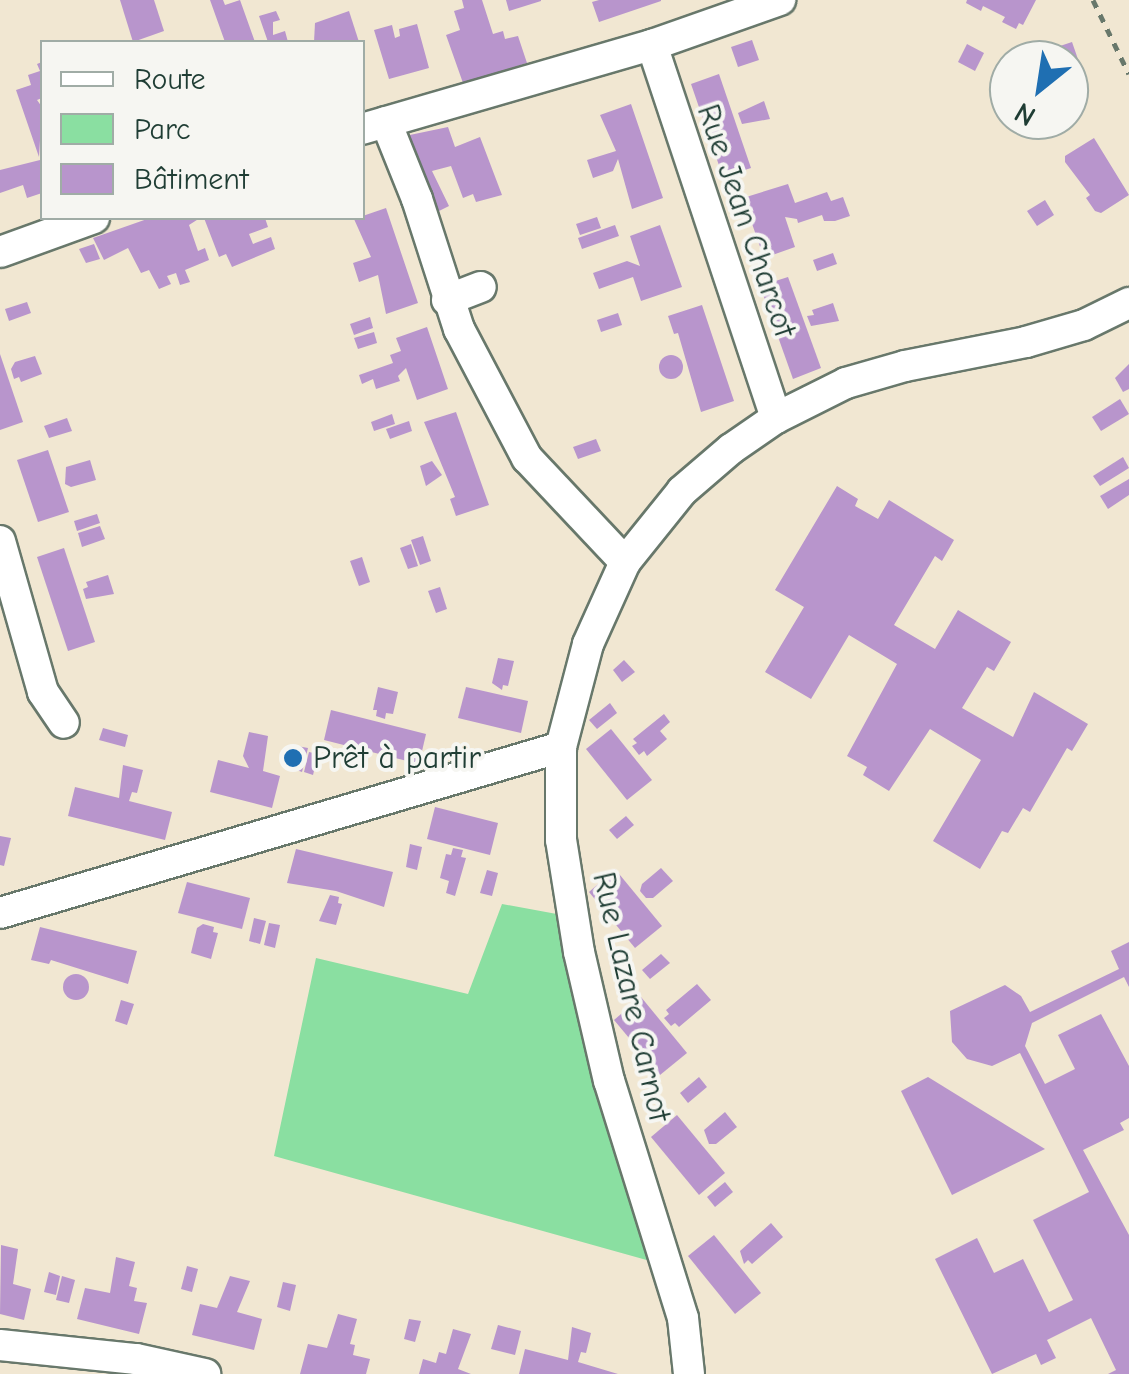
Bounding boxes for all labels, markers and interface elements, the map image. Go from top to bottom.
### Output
legend [40,40,365,220]
north arrow [989,40,1089,140]
text: Route [134,62,205,97]
text: N [1009,96,1041,133]
street label: Rue Jean Charcot [688,99,804,343]
text: Parc [134,112,191,147]
text: Bâtiment [134,162,248,197]
place label: Prêt à partir [313,739,481,777]
marker: Prêt à partir [282,747,304,769]
street label: Rue Lazare Carnot [584,868,678,1126]

